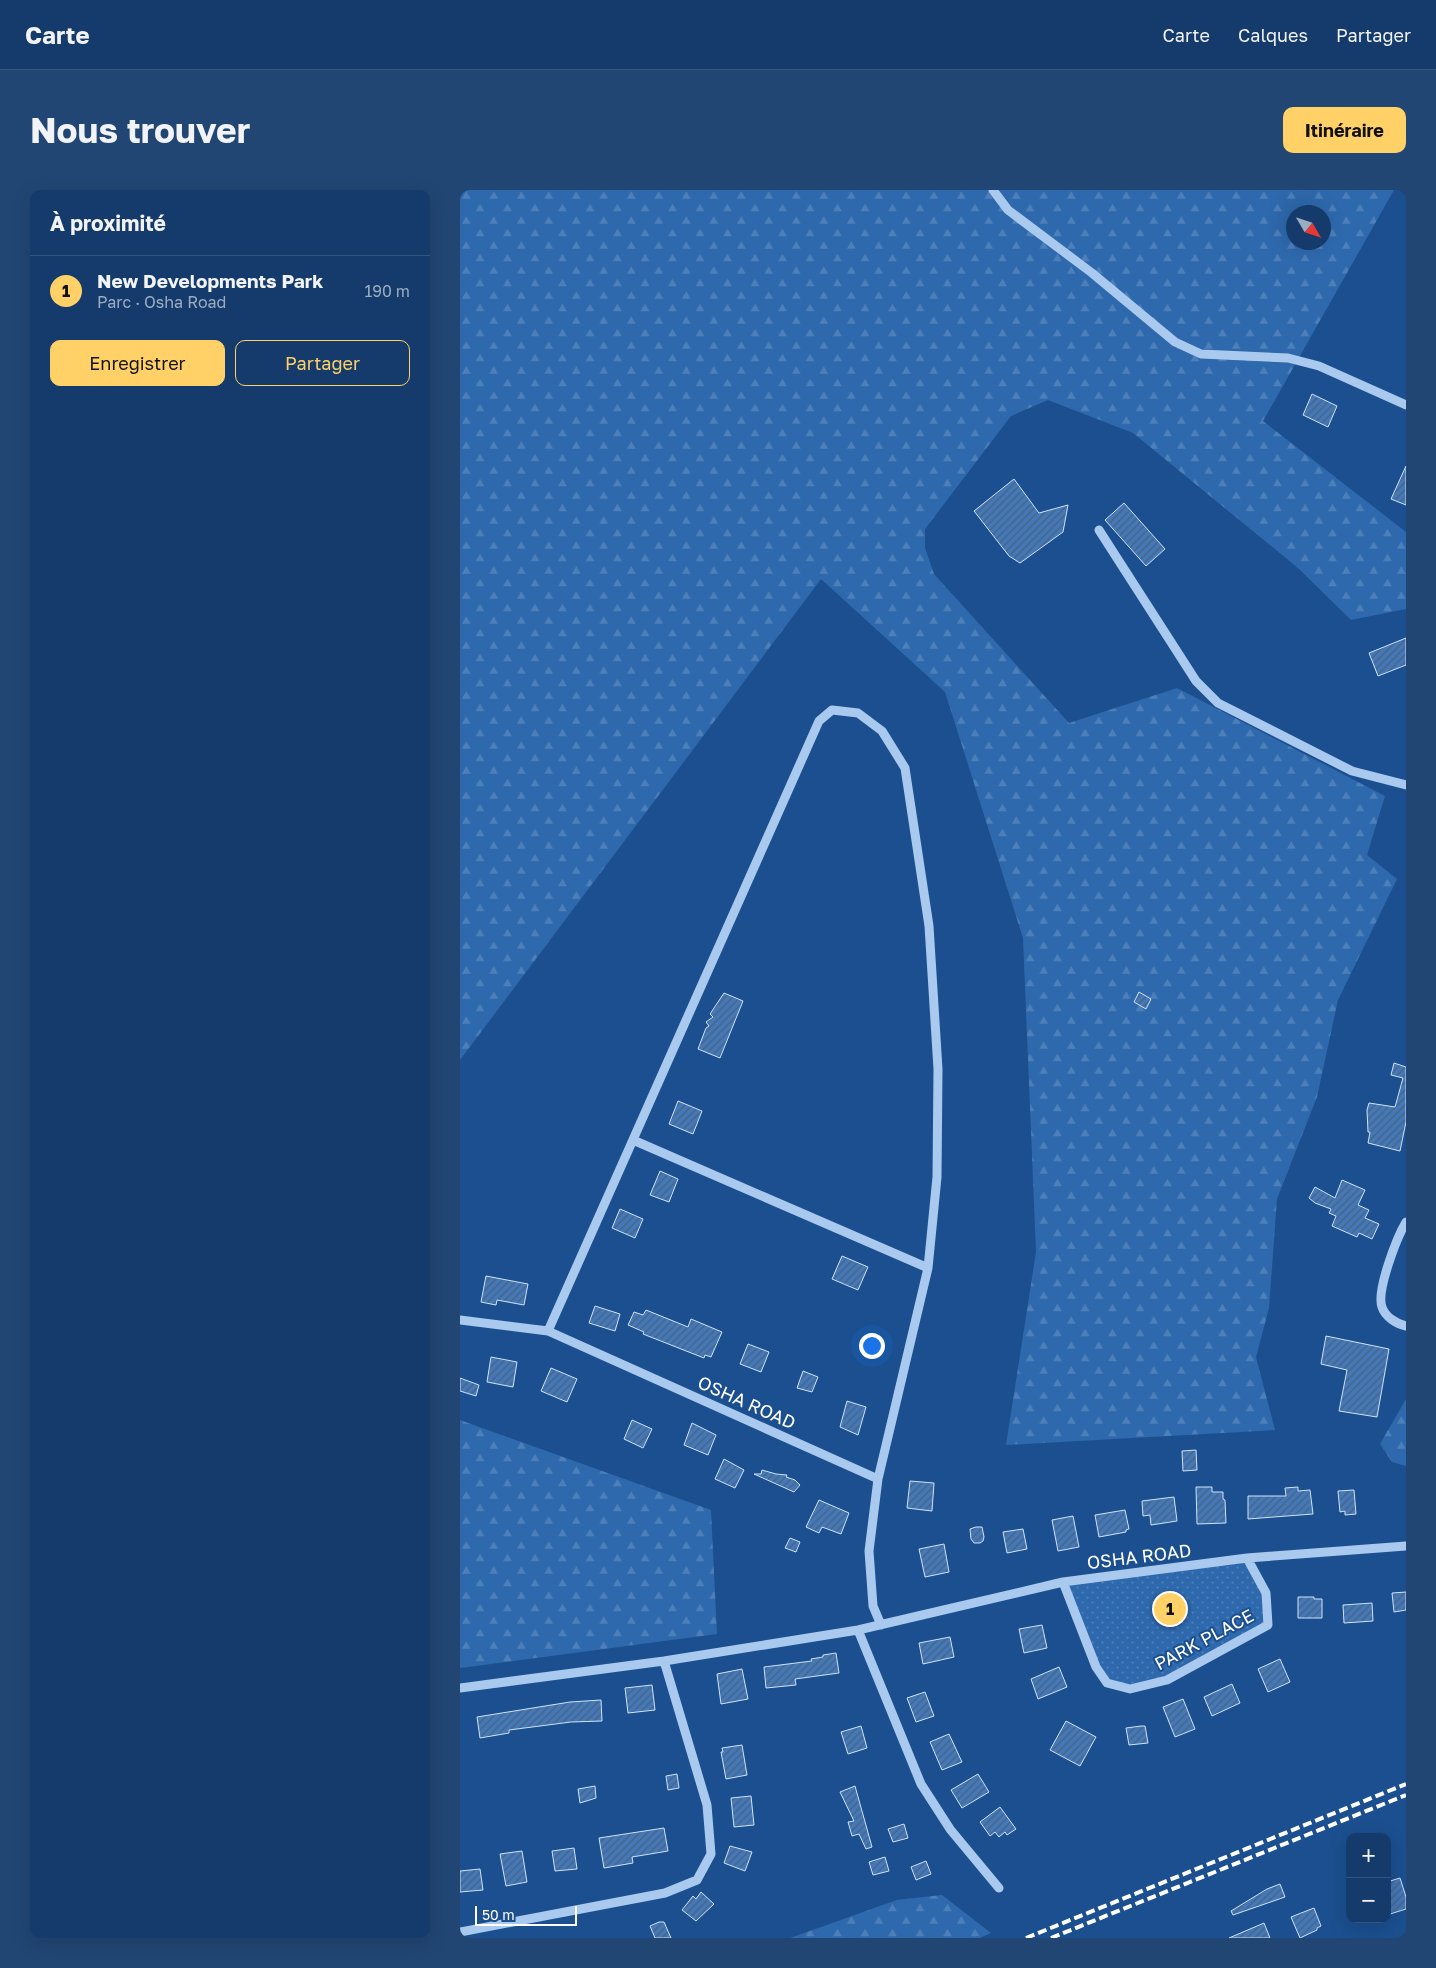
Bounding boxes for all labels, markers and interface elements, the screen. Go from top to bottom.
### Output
text: Carte [25,20,90,49]
text: Carte [1163,24,1210,46]
text: Calques [1238,24,1308,46]
text: Partager [1336,24,1411,46]
button: Itinéraire [1283,107,1406,153]
text: Nous trouver [30,109,250,151]
north arrow [1286,205,1331,250]
text: À proximité [50,210,166,236]
text: New Developments Park [97,269,323,292]
text: 1 [62,281,70,301]
text: 190 m [364,281,410,301]
text: Parc · Osha Road [97,292,226,312]
button: Enregistrer [50,340,225,386]
button: Partager [235,340,410,386]
your location [859,1333,885,1359]
street label: OSHA ROAD [695,1371,799,1433]
street label: OSHA ROAD [1086,1539,1192,1573]
pin: 1 [1154,1590,1186,1628]
street label: PARK PLACE [1151,1604,1257,1674]
map controls [1346,1833,1391,1923]
button: + [1346,1833,1391,1878]
button: − [1346,1878,1391,1923]
scale bar [475,1903,578,1926]
text: 50 m [482,1906,515,1923]

